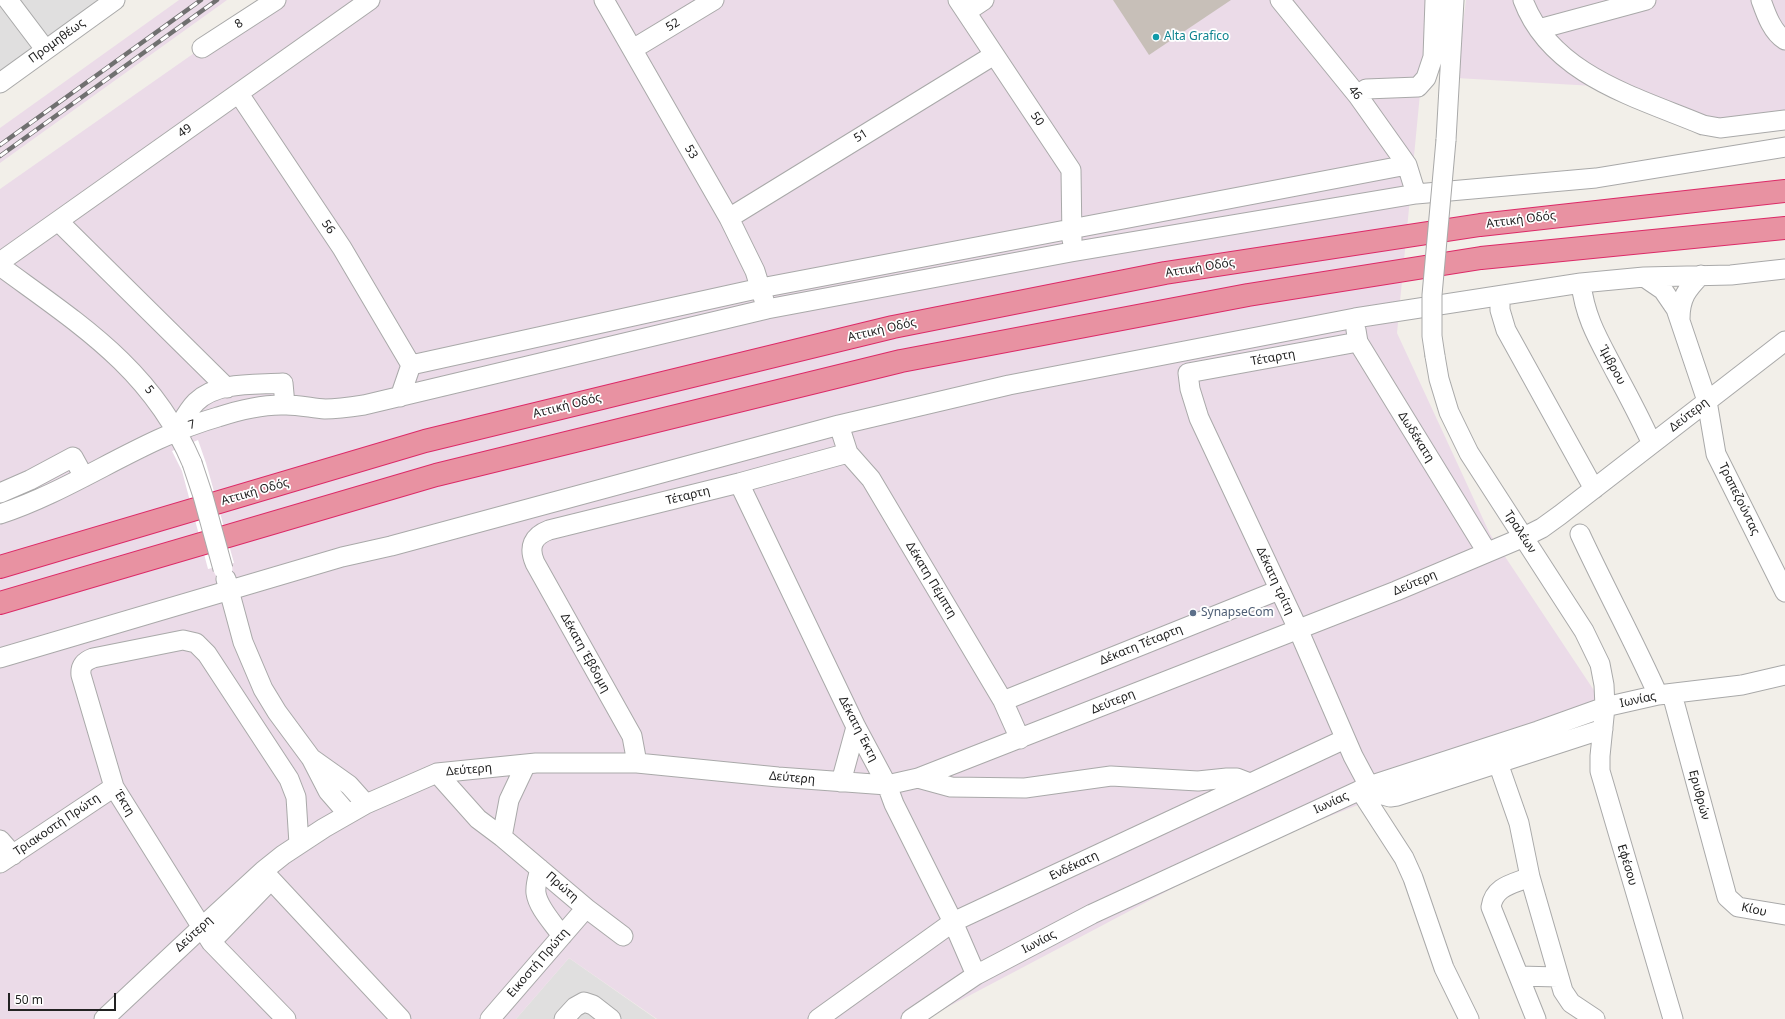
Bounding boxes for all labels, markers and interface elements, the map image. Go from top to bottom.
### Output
street label: 52 [663,15,683,35]
street label: Προμηθέως [26,16,88,66]
street label: 8 [232,16,246,32]
place label: Alta Grafico [1164,30,1229,44]
marker: Alta Grafico [1151,32,1161,42]
street label: 46 [1345,83,1365,103]
street label: 50 [1027,109,1047,129]
street label: 49 [175,121,195,141]
street label: 51 [851,126,871,146]
street label: 53 [681,142,701,162]
street label: Αττική Οδός [1485,209,1557,231]
street label: 56 [318,217,338,237]
street label: Αττική Οδός [1164,255,1236,281]
street label: Αττική Οδός [846,315,918,345]
street label: Ίμβρου [1596,343,1628,387]
street label: Τέταρτη [1250,347,1296,369]
street label: 5 [141,383,157,397]
street label: Αττική Οδός [531,391,603,421]
street label: Δεύτερη [1666,395,1712,435]
street label: Δωδέκατη [1395,409,1437,465]
street label: 7 [187,417,197,433]
street label: Τραπεζούντας [1715,461,1763,537]
street label: Αττική Οδός [219,475,291,509]
street label: Τέταρτη [665,484,711,508]
street label: Τραλέων [1501,508,1539,556]
street label: Δέκατη Πέμπτη [903,539,959,621]
street label: Δέκατη τρίτη [1253,545,1297,617]
street label: Δεύτερη [1391,567,1439,599]
place label: SynapseCom [1201,606,1274,620]
marker: SynapseCom [1188,608,1198,618]
street label: Δέκατη Έβδομη [557,611,613,695]
street label: Δέκατη Τέταρτη [1097,622,1185,668]
street label: Δεύτερη [1089,687,1137,717]
street label: Ιωνίας [1619,689,1657,711]
street label: Δέκατη Έκτη [835,694,881,764]
street label: Δεύτερη [445,761,493,779]
street label: Δεύτερη [768,769,816,787]
street label: Ερυθρών [1685,769,1713,821]
street label: Έκτη [111,787,137,819]
street label: Ιωνίας [1311,789,1351,817]
street label: Τριακοστή Πρώτη [11,791,103,859]
street label: Εφέσου [1614,843,1640,887]
street label: Ενδέκατη [1047,848,1101,884]
street label: Πρώτη [543,869,581,905]
street label: Κίου [1740,900,1768,920]
street label: Δεύτερη [172,913,216,955]
street label: Εικοστή Πρώτη [504,926,572,1000]
street label: Ιωνίας [1019,927,1059,957]
scale bar [10,985,118,1011]
text: 50 m [15,991,43,1008]

